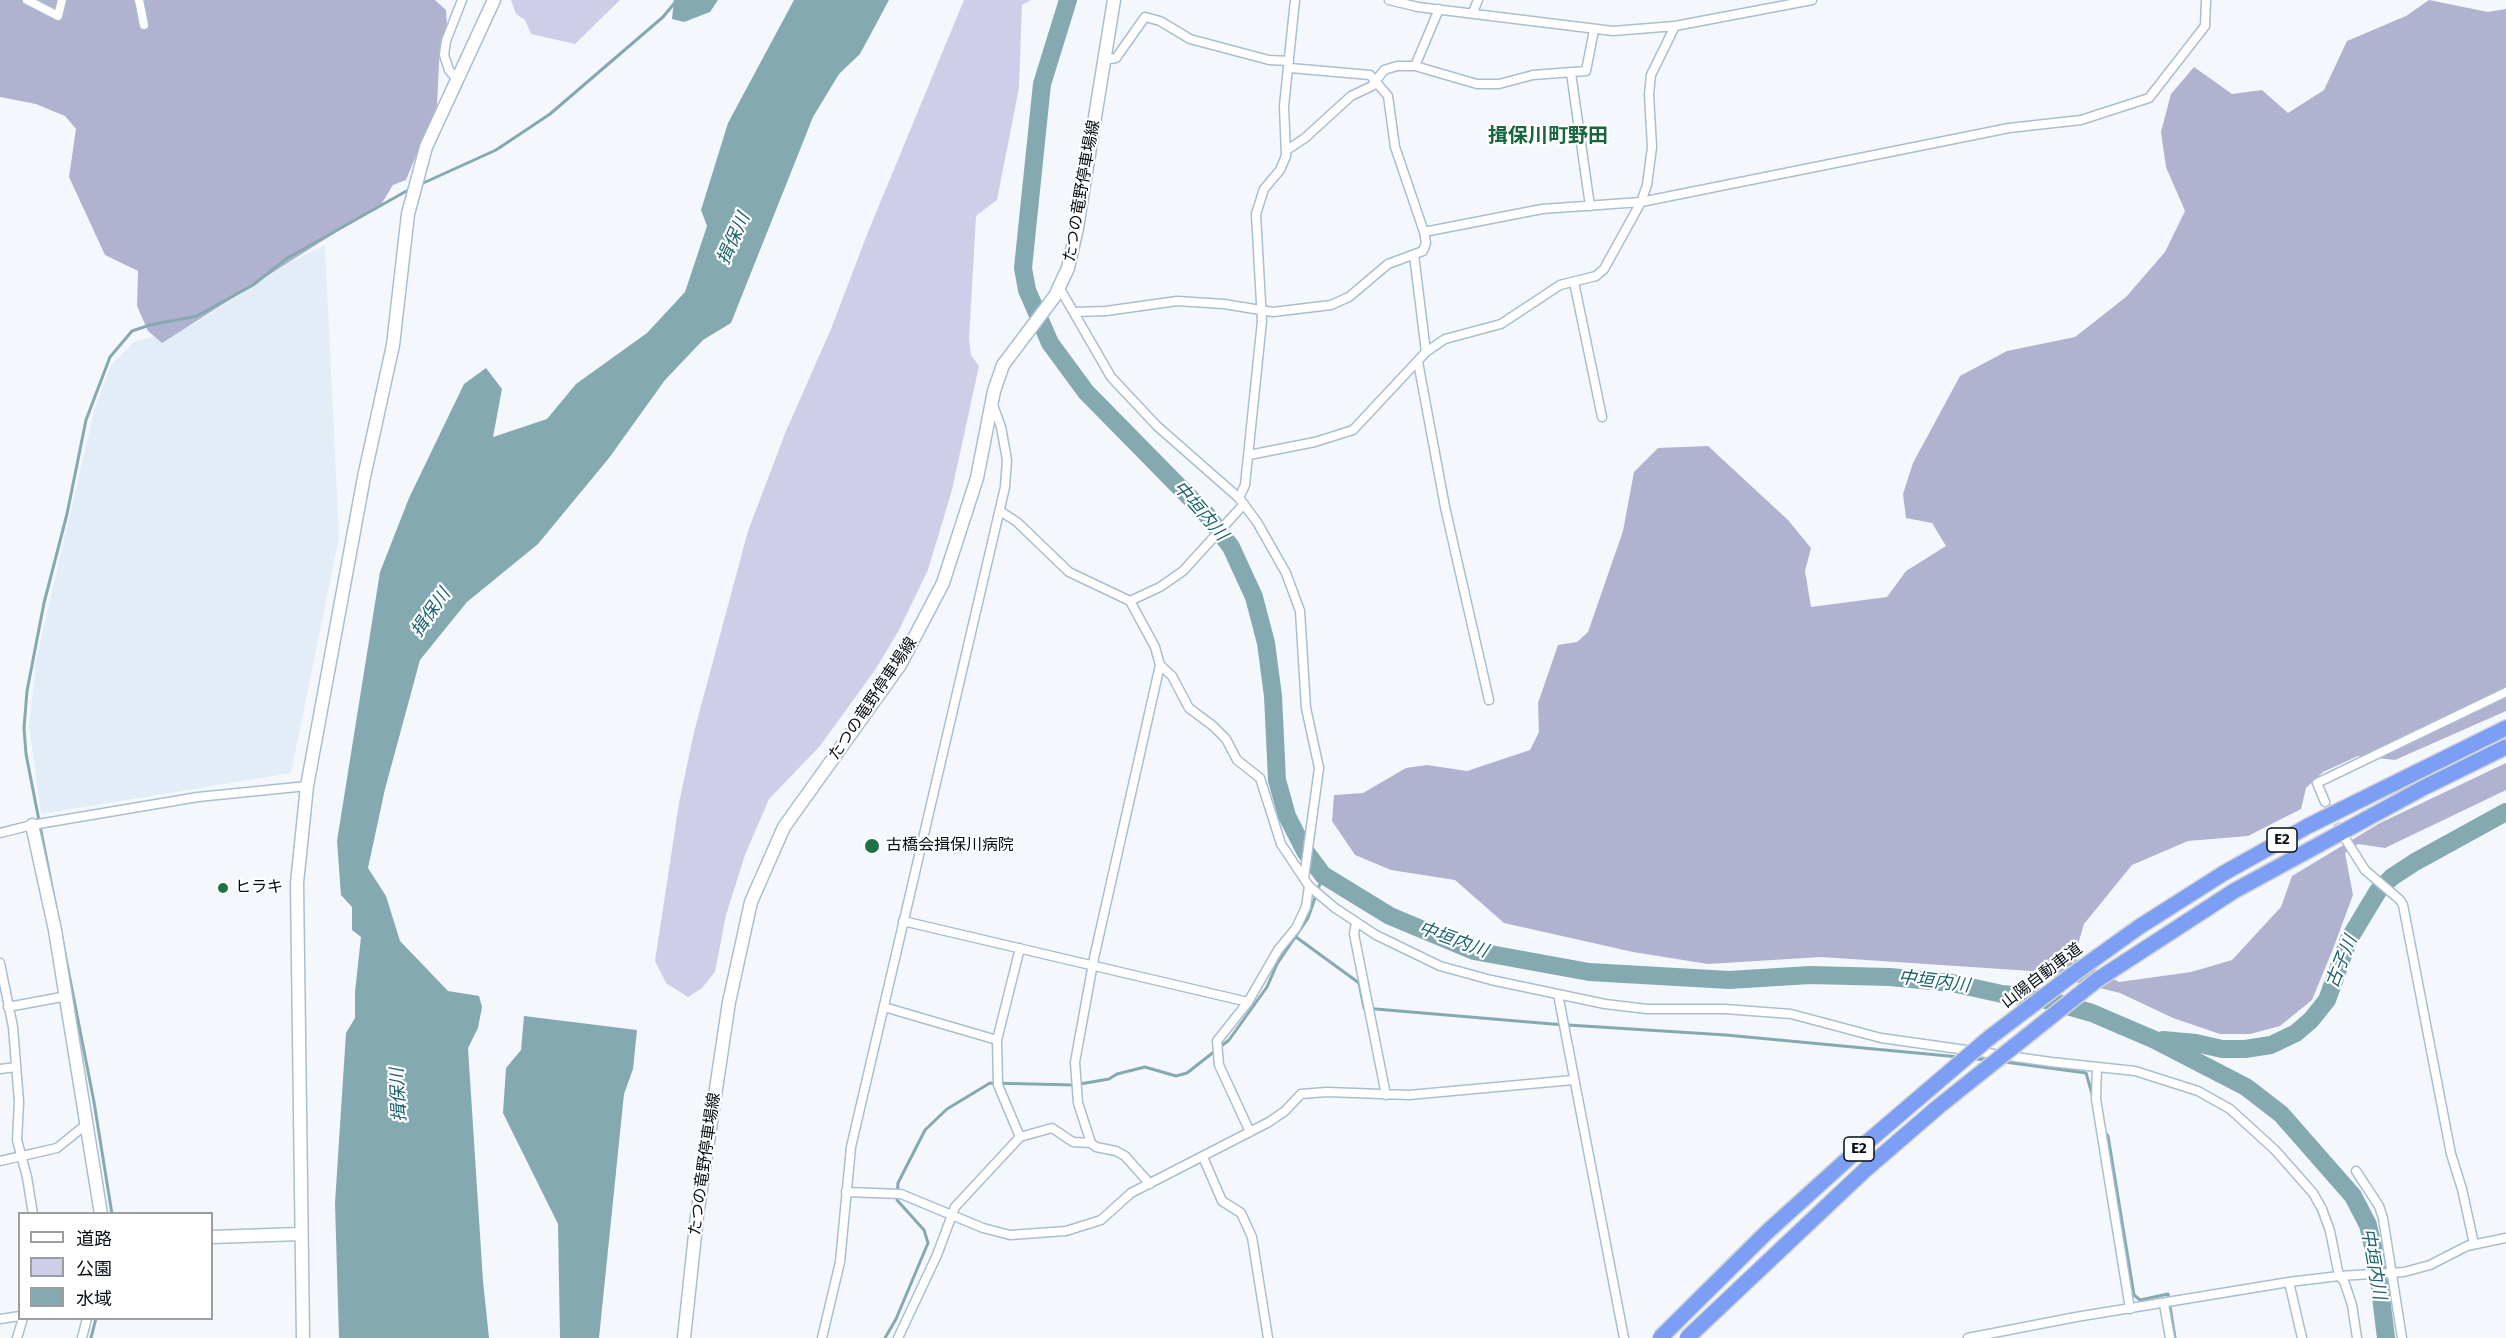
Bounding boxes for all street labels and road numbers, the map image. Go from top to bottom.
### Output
street label: たつの竜野停車場線 [1060,118,1104,264]
street label: たつの竜野停車場線 [825,634,921,764]
road number: E2 [2267,828,2297,852]
street label: 山陽自動車道 [1998,939,2086,1013]
street label: たつの竜野停車場線 [685,1091,725,1237]
road number: E2 [1844,1137,1874,1161]

